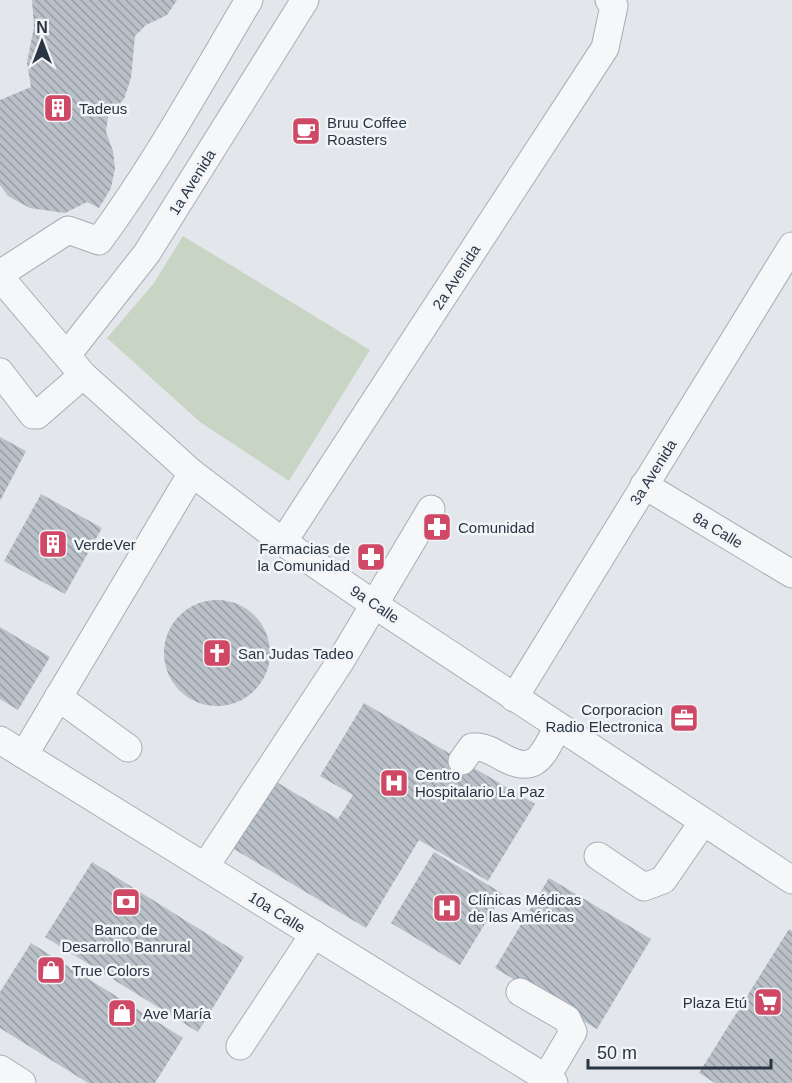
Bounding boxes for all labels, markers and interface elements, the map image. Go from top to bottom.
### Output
north arrow [12,12,72,72]
text: N [36,19,48,36]
building icon: Tadeus [42,92,74,124]
place label: Tadeus [79,100,127,117]
place label: Bruu Coffee Roasters [327,114,407,148]
cafe icon: Bruu Coffee Roasters [290,115,322,147]
street label: 1a Avenida [165,146,219,218]
street label: 2a Avenida [429,241,484,313]
street label: 3a Avenida [626,436,680,508]
street label: 8a Calle [690,509,746,551]
pharmacy icon: Comunidad [421,511,453,543]
place label: Comunidad [458,519,535,536]
building icon: VerdeVer [37,528,69,560]
place label: VerdeVer [74,536,136,553]
place label: Farmacias de la Comunidad [257,540,350,574]
pharmacy icon: Farmacias de la Comunidad [355,541,387,573]
street label: 9a Calle [347,582,403,626]
church icon: San Judas Tadeo [201,637,233,669]
place label: San Judas Tadeo [238,645,354,662]
place label: Corporacion Radio Electronica [545,701,664,735]
office icon: Corporacion Radio Electronica [668,702,700,734]
place label: Centro Hospitalario La Paz [415,766,545,800]
hospital icon: Centro Hospitalario La Paz [378,767,410,799]
bank icon: Banco de Desarrollo Banrural [110,886,142,918]
street label: 10a Calle [246,888,308,936]
place label: Clínicas Médicas de las Américas [468,891,581,925]
hospital icon: Clínicas Médicas de las Américas [431,892,463,924]
place label: Banco de Desarrollo Banrural [61,921,191,955]
shop icon: True Colors [35,954,67,986]
place label: True Colors [72,962,150,979]
supermarket icon: Plaza Etú [752,986,784,1018]
place label: Plaza Etú [683,994,747,1011]
shop icon: Ave María [106,997,138,1029]
place label: Ave María [143,1005,212,1022]
scale bar [588,1032,771,1070]
text: 50 m [597,1043,637,1063]

